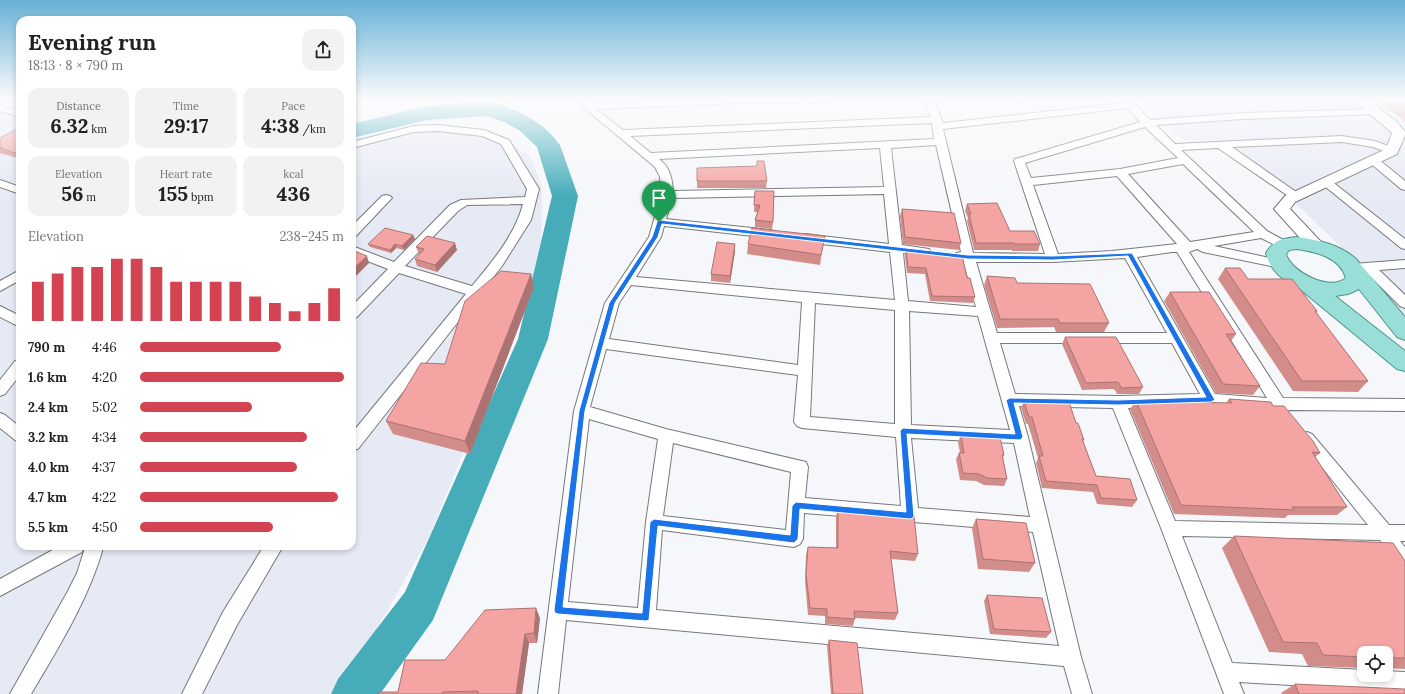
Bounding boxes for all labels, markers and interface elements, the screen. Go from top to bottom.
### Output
text: Evening run [28,28,156,56]
button: share [302,29,344,71]
text: 18:13 · 8 × 790 m [28,57,123,74]
text: Distance [56,99,101,113]
text: Time [173,99,199,113]
text: Pace [281,99,305,113]
text: 6.32 [50,113,88,138]
text: 29:17 [164,113,208,138]
text: 4:38 [261,113,300,138]
text: km [88,122,107,136]
text: /km [300,122,326,136]
text: Elevation [55,167,102,181]
text: Heart rate [160,167,212,181]
text: kcal [283,167,303,181]
text: 56 [61,181,83,206]
text: 155 [158,181,188,206]
text: 436 [277,181,310,206]
pin [642,181,676,222]
icon: arrive [648,187,670,209]
text: m [83,190,96,204]
text: bpm [188,190,214,204]
text: Elevation [28,228,84,245]
text: 238–245 m [280,228,344,245]
text: 790 m [28,339,65,356]
text: 4:46 [92,339,117,356]
text: 1.6 km [28,369,67,386]
text: 4:20 [92,369,117,386]
text: 2.4 km [28,399,68,416]
text: 5:02 [92,399,117,416]
text: 3.2 km [28,429,68,446]
text: 4:34 [92,429,117,446]
text: 4.0 km [28,459,69,476]
text: 4:37 [92,459,115,476]
text: 4.7 km [28,489,67,506]
text: 4:22 [92,489,116,506]
text: 5.5 km [28,519,68,536]
text: 4:50 [92,519,117,536]
map controls [1357,646,1393,682]
button: locate [1357,646,1393,682]

